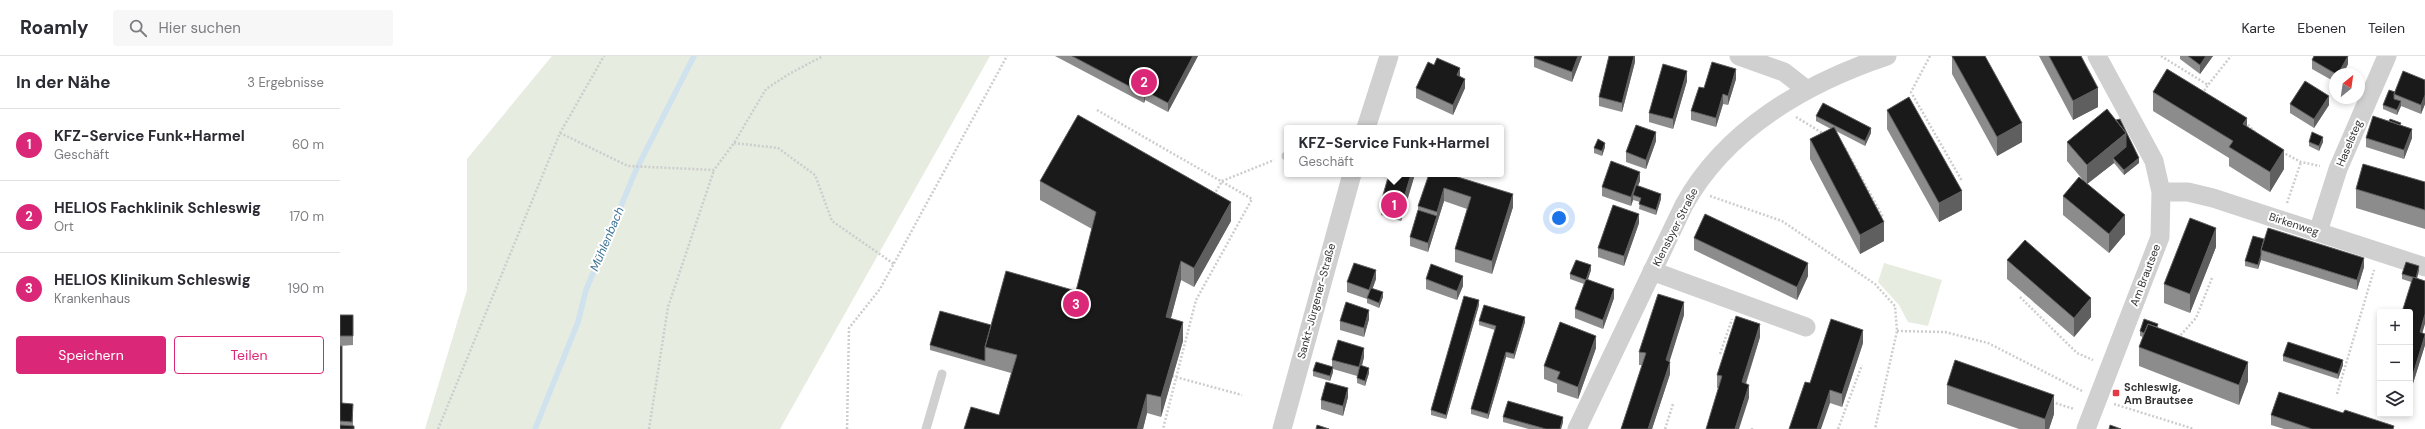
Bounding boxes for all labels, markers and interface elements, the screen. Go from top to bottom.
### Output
search box [113,10,393,46]
text: Roamly [20,15,89,40]
icon: search [127,17,149,39]
text: Hier suchen [159,18,241,38]
text: Karte [2241,19,2275,37]
text: Ebenen [2297,19,2346,37]
text: Teilen [2368,19,2405,37]
pin: 2 [1131,67,1157,97]
north arrow [2329,68,2365,104]
text: In der Nähe [16,71,111,93]
text: 3 Ergebnisse [247,74,324,91]
street label: Haselsteg [2333,117,2365,169]
popup [1284,125,1504,177]
text: KFZ-Service Funk+Harmel [54,126,245,146]
text: KFZ-Service Funk+Harmel [1299,133,1489,153]
text: 1 [27,136,31,153]
text: 60 m [292,136,324,153]
text: Geschäft [54,146,109,163]
text: Geschäft [1299,153,1354,170]
street label: Klensbyer Straße [1649,185,1701,269]
pin: 1 [1381,190,1407,220]
text: HELIOS Fachklinik Schleswig [54,198,261,218]
water label: Mühlenbach [586,204,628,274]
text: 2 [25,208,33,225]
text: 170 m [289,208,324,225]
your location [1549,208,1569,228]
street label: Birkenweg [2267,209,2321,239]
text: Ort [54,218,74,235]
street label: Sankt-Jürgener-Straße [1294,242,1338,360]
street label: Am Brautsee [2127,242,2163,308]
text: HELIOS Klinikum Schleswig [54,270,251,290]
text: 3 [25,280,33,297]
text: 190 m [288,280,324,297]
pin: 3 [1063,289,1089,319]
text: Krankenhaus [54,290,130,307]
map controls [2377,309,2413,417]
button: + [2377,309,2413,345]
button: Speichern [16,336,166,374]
button: Teilen [174,336,324,374]
button: − [2377,345,2413,381]
place label: Schleswig, Am Brautsee [2124,380,2194,407]
button: layers [2377,381,2413,417]
marker: Schleswig, Am Brautsee [2111,388,2121,398]

